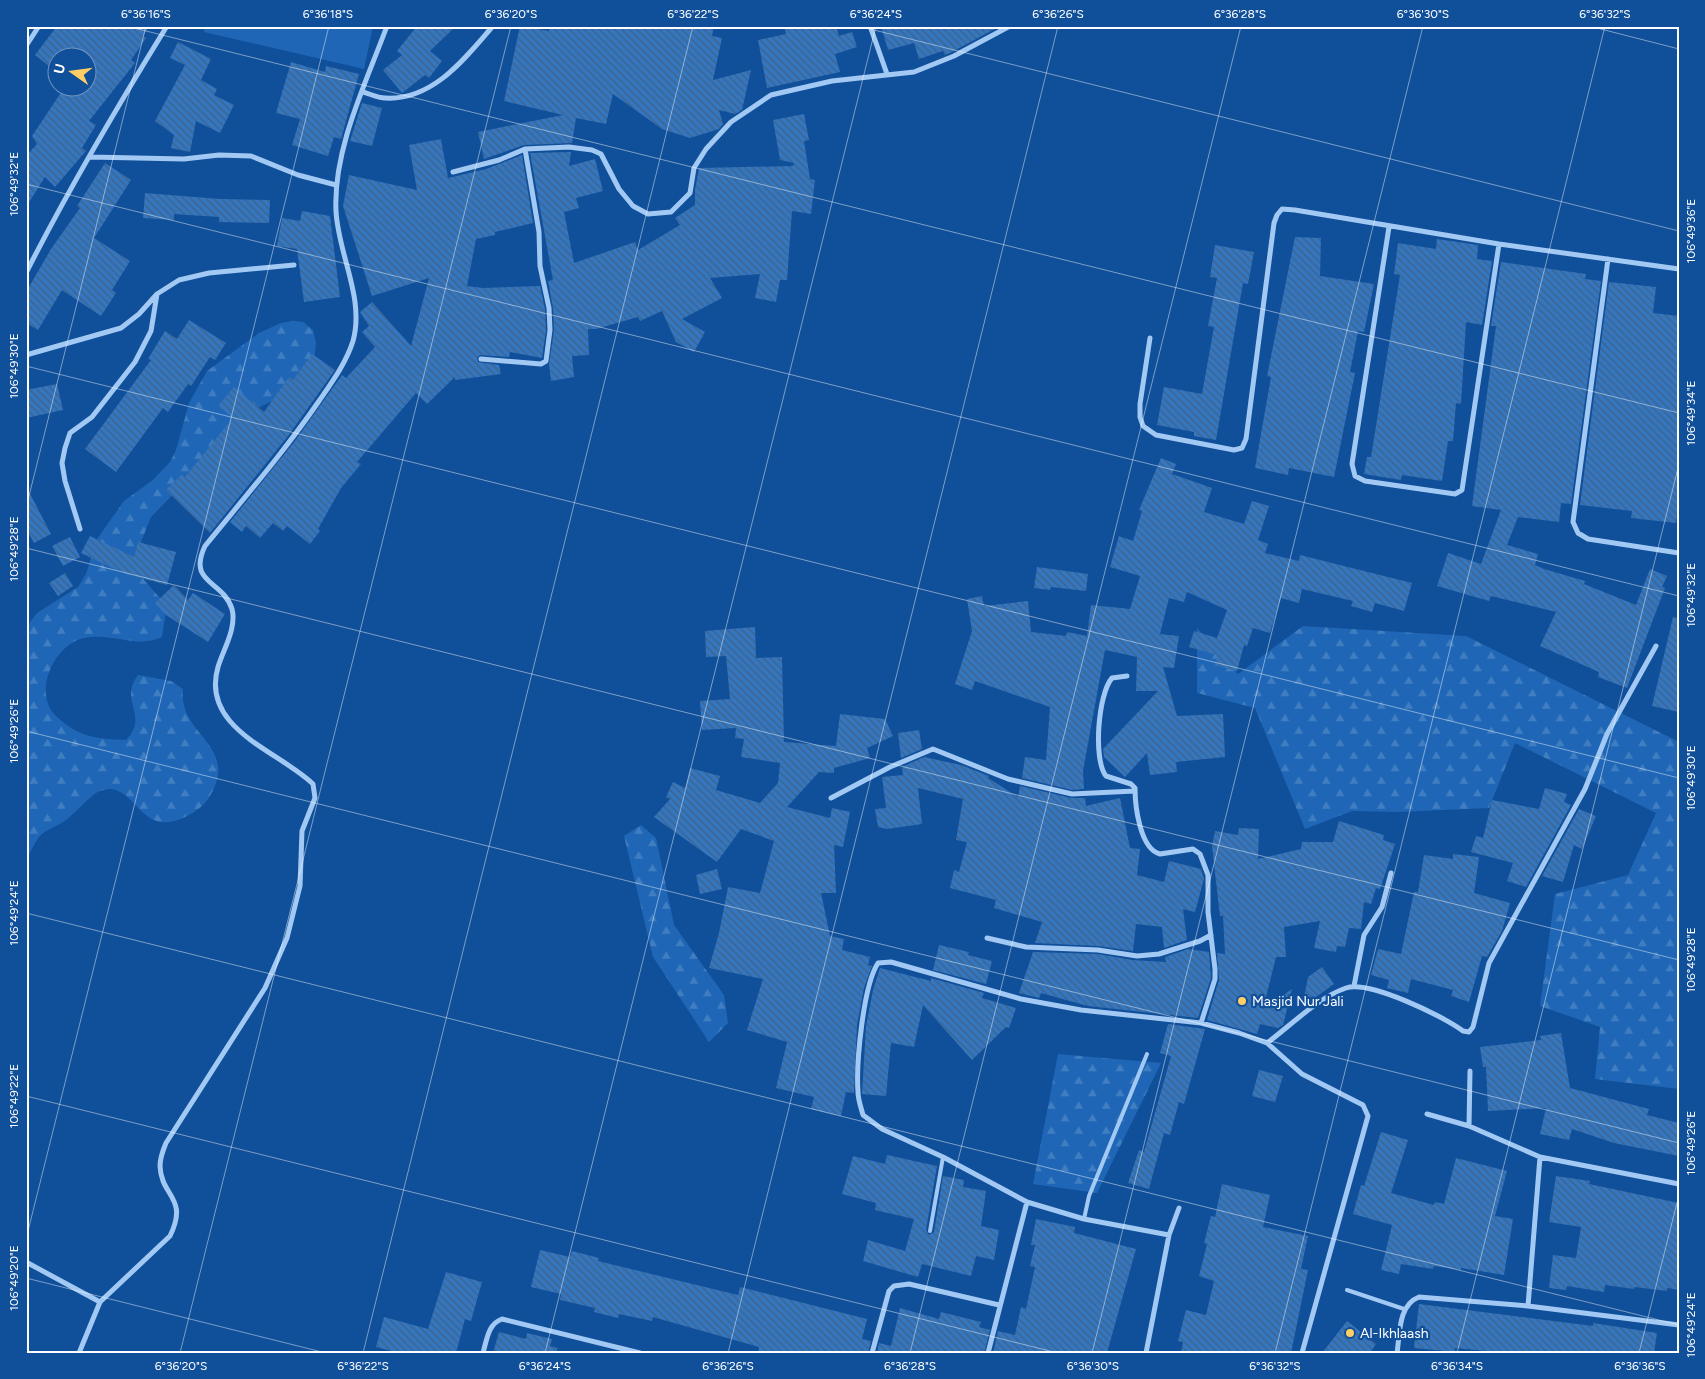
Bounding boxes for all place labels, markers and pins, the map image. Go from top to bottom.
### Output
place label: Masjid Nur Jali [1252,993,1344,1010]
marker: Masjid Nur Jali [1236,995,1248,1007]
place label: Al-Ikhlaash [1360,1325,1429,1342]
marker: Al-Ikhlaash [1344,1327,1356,1339]

